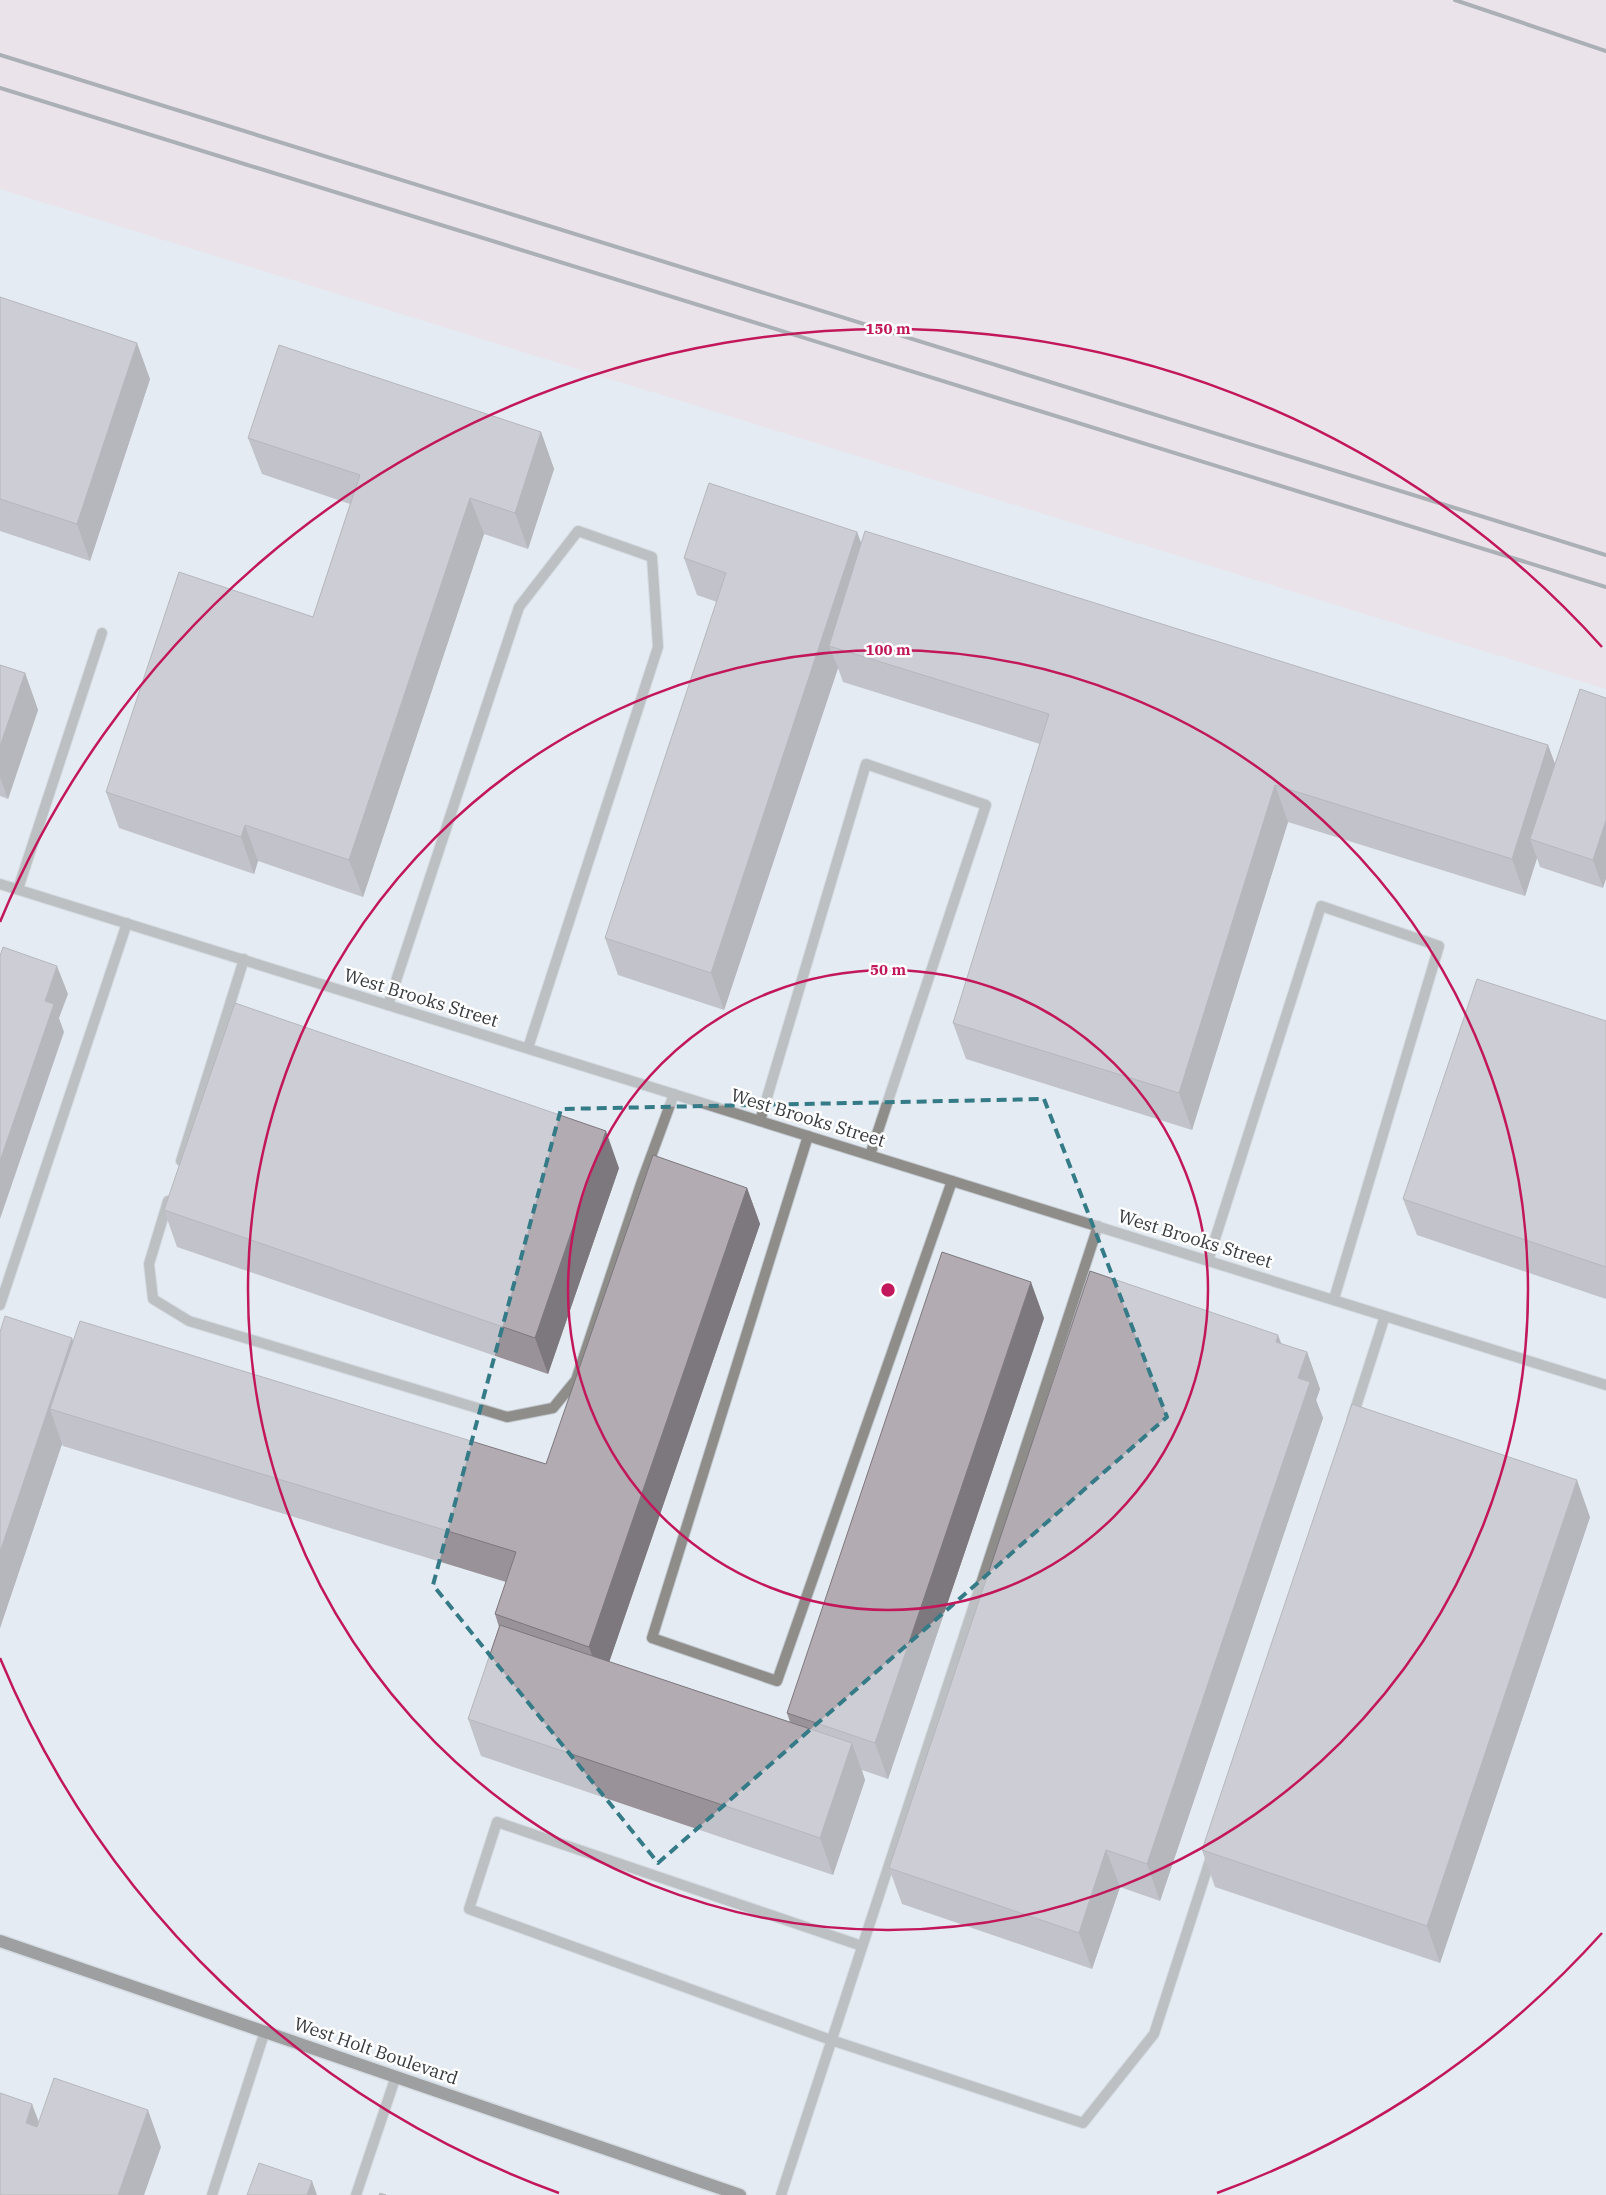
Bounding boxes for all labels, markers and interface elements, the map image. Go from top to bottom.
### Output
text: 150 m [865,319,911,338]
text: 100 m [865,640,911,659]
text: 50 m [870,960,906,979]
street label: West Brooks Street [341,963,501,1032]
street label: West Brooks Street [728,1083,888,1152]
street label: West Brooks Street [1115,1204,1275,1273]
centre of rings [879,1281,897,1299]
street label: West Holt Boulevard [291,2012,461,2089]

